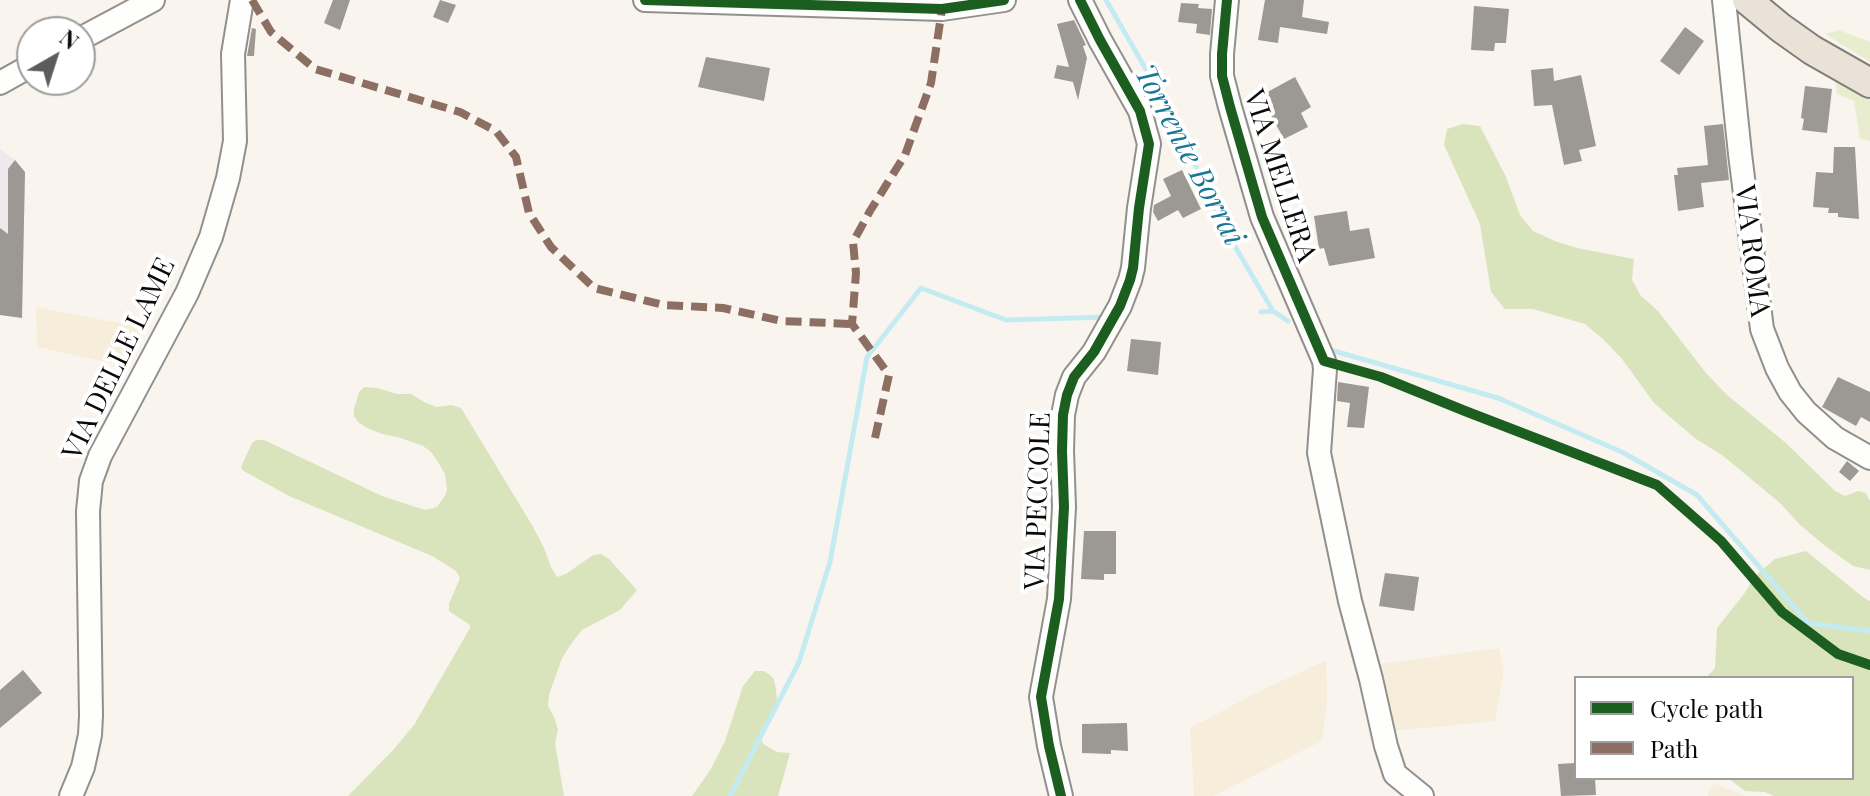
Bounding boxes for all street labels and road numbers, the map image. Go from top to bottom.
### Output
street label: VIA MELLERA [1236,86,1324,266]
street label: VIA ROMA [1727,183,1777,319]
street label: VIA DELLE LAME [56,252,182,466]
street label: VIA PECCOLE [1018,412,1058,590]

